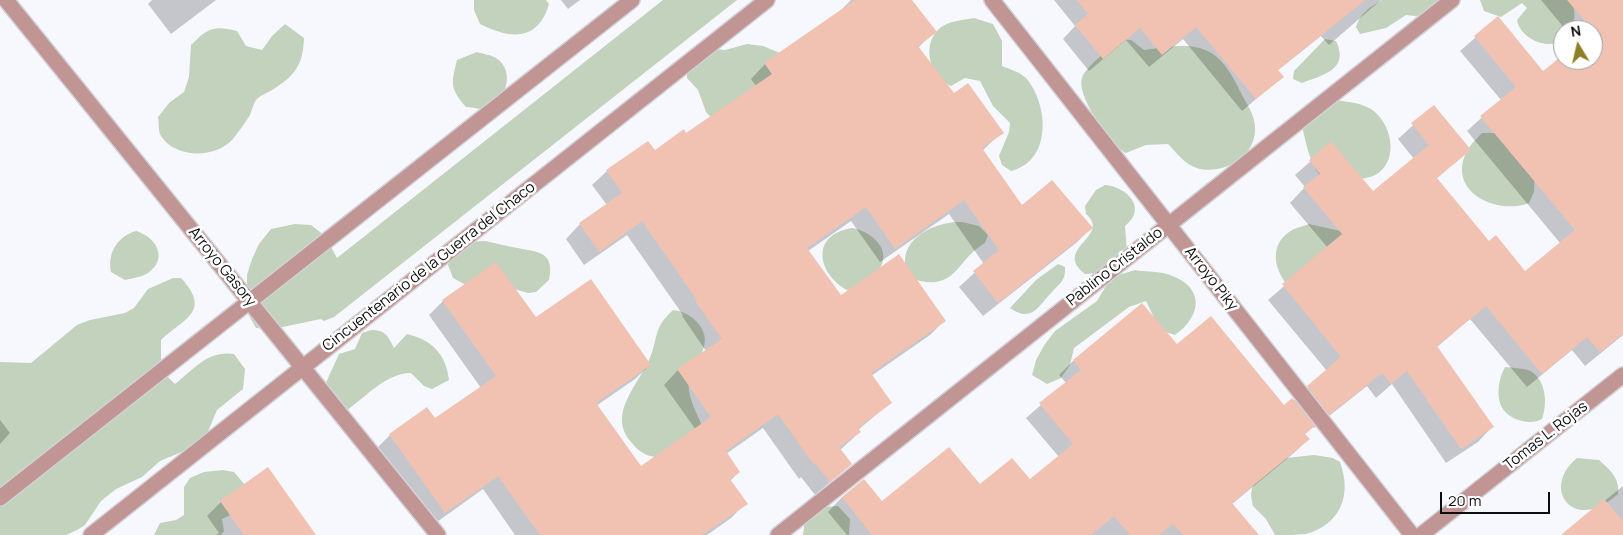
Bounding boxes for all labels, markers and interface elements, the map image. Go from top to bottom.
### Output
north arrow [1553,20,1603,70]
text: N [1569,21,1582,41]
street label: Cincuentenario de la Guerra del Chaco [319,178,539,356]
street label: Arroyo Gasory [184,224,260,310]
street label: Pablino Cristaldo [1063,224,1167,310]
street label: Arroyo Piky [1180,243,1242,315]
street label: Tomas L. Rojas [1501,398,1591,474]
scale bar [1443,482,1553,514]
text: 20 m [1448,490,1481,511]

